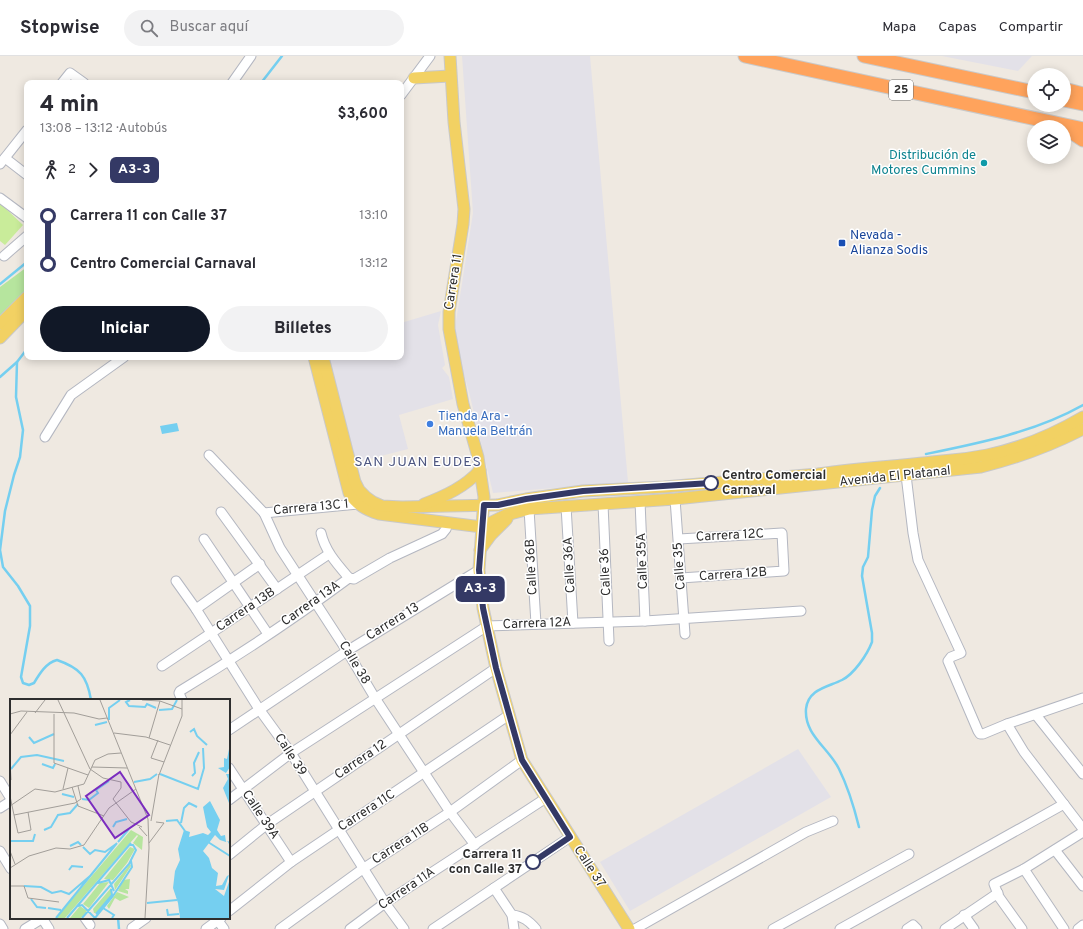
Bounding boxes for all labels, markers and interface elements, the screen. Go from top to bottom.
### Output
search box [124,10,404,46]
text: Stopwise [20,16,100,40]
icon: search [138,17,160,39]
text: Buscar aquí [170,18,248,37]
text: Mapa [882,19,916,36]
text: Capas [938,19,977,36]
text: Compartir [999,19,1063,36]
map controls [1027,68,1071,164]
button: locate [1027,68,1071,112]
road number: 25 [889,80,913,100]
text: 4 min [40,92,99,119]
text: $3,600 [338,105,388,124]
button: layers [1027,120,1071,164]
text: 13:08 – 13:12 · Autobús [40,121,167,137]
place label: Distribución de Motores Cummins [871,148,976,179]
marker: Distribución de Motores Cummins [979,158,989,168]
icon: walk [40,159,62,181]
icon: forward [82,159,104,181]
text: A3-3 [118,161,151,178]
text: 2 [68,162,76,178]
text: Carrera 11 con Calle 37 [70,207,227,226]
text: 13:10 [359,208,388,224]
place label: Nevada - Alianza Sodis [850,228,928,259]
marker: Nevada - Alianza Sodis [837,238,847,248]
street label: Carrera 11 [442,253,466,311]
text: Centro Comercial Carnaval [70,255,256,274]
text: 13:12 [360,256,388,272]
button: Iniciar [40,306,210,352]
button: Billetes [218,306,388,352]
place label: Tienda Ara - Manuela Beltrán [438,409,533,440]
marker: Tienda Ara - Manuela Beltrán [425,419,435,429]
district label: SAN JUAN EUDES [354,454,482,471]
street label: Avenida El Platanal [839,463,951,491]
place label: Centro Comercial Carnaval [722,468,826,499]
marker: Centro Comercial Carnaval [703,475,719,491]
street label: Carrera 13C 1 [273,497,349,519]
street label: Carrera 12C [696,526,764,546]
street label: Calle 35A [634,532,652,590]
street label: Calle 36A [561,536,579,594]
street label: Calle 36B [523,539,541,595]
street label: Calle 35 [670,541,690,591]
street label: Calle 36 [597,548,615,596]
street label: Carrera 12B [698,565,768,585]
line badge: A3-3 [452,576,508,602]
street label: Carrera 13A [278,578,344,630]
text: A3-3 [464,580,496,597]
street label: Carrera 13B [213,584,279,636]
street label: Carrera 13 [363,599,423,645]
street label: Carrera 12A [502,615,572,633]
street label: Calle 38 [335,638,373,688]
inset map [10,699,230,919]
street label: Calle 39 [270,731,310,779]
street label: Carrera 12 [332,737,390,783]
street label: Calle 39A [238,787,282,843]
street label: Carrera 11C [335,787,399,835]
street label: Carrera 11B [369,820,433,868]
street label: Calle 37 [570,843,609,891]
place label: Carrera 11 con Calle 37 [449,847,522,878]
marker: Carrera 11 con Calle 37 [525,854,541,870]
street label: Carrera 11A [376,864,439,914]

